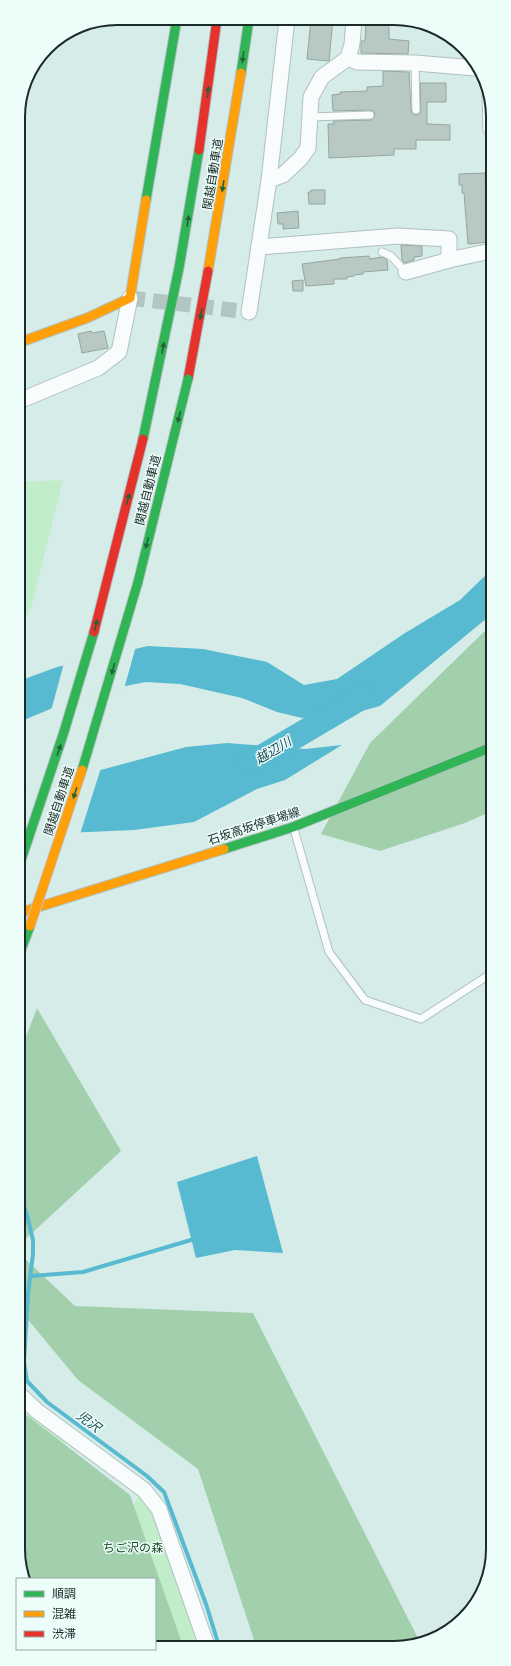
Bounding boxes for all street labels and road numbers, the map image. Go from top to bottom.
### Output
street label: 関越自動車道 [200,137,227,211]
street label: 関越自動車道 [132,453,164,527]
street label: 関越自動車道 [41,765,78,838]
street label: 石坂高坂停車場線 [206,805,302,848]

